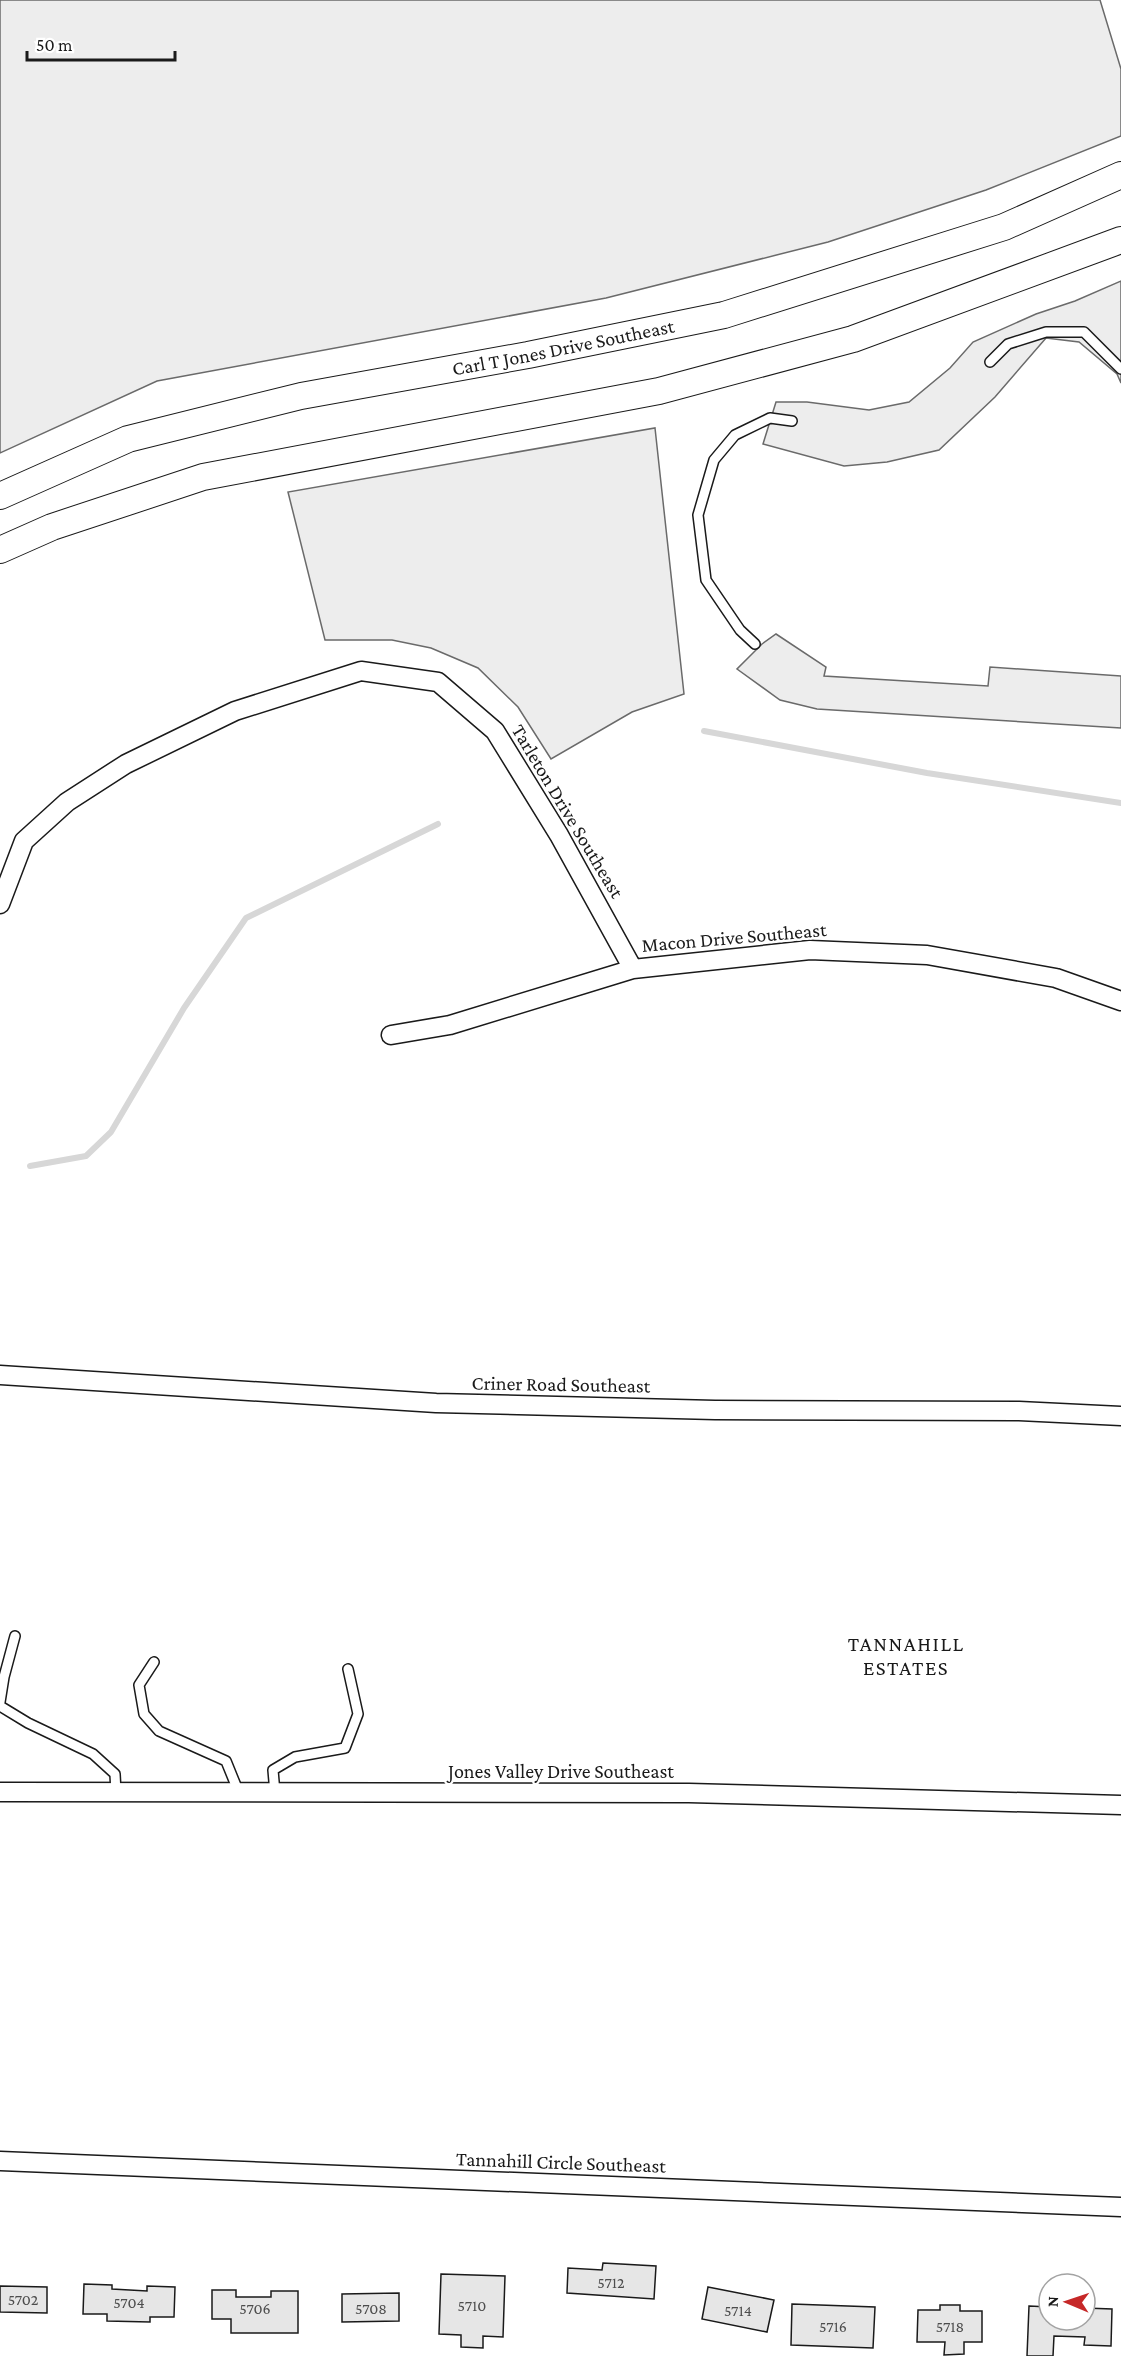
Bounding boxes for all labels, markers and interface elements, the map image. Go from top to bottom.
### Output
scale bar [27,24,176,62]
text: 50 m [36,35,73,55]
street label: Carl T Jones Drive Southeast [450,314,676,379]
street label: Tarleton Drive Southeast [507,720,629,902]
street label: Macon Drive Southeast [641,918,828,956]
street label: Criner Road Southeast [472,1371,651,1397]
district label: TANNAHILL ESTATES [848,1632,964,1680]
street label: Jones Valley Drive Southeast [446,1760,674,1783]
street label: Tannahill Circle Southeast [456,2147,667,2177]
north arrow [1037,2272,1097,2332]
house number: 5712 [597,2274,625,2291]
house number: 5702 [8,2291,39,2308]
house number: 5704 [113,2294,145,2311]
text: N [1044,2296,1061,2307]
house number: 5710 [458,2297,486,2314]
house number: 5706 [239,2300,271,2317]
house number: 5708 [355,2300,387,2317]
house number: 5714 [724,2302,752,2319]
house number: 5716 [819,2318,847,2335]
house number: 5718 [936,2318,964,2335]

